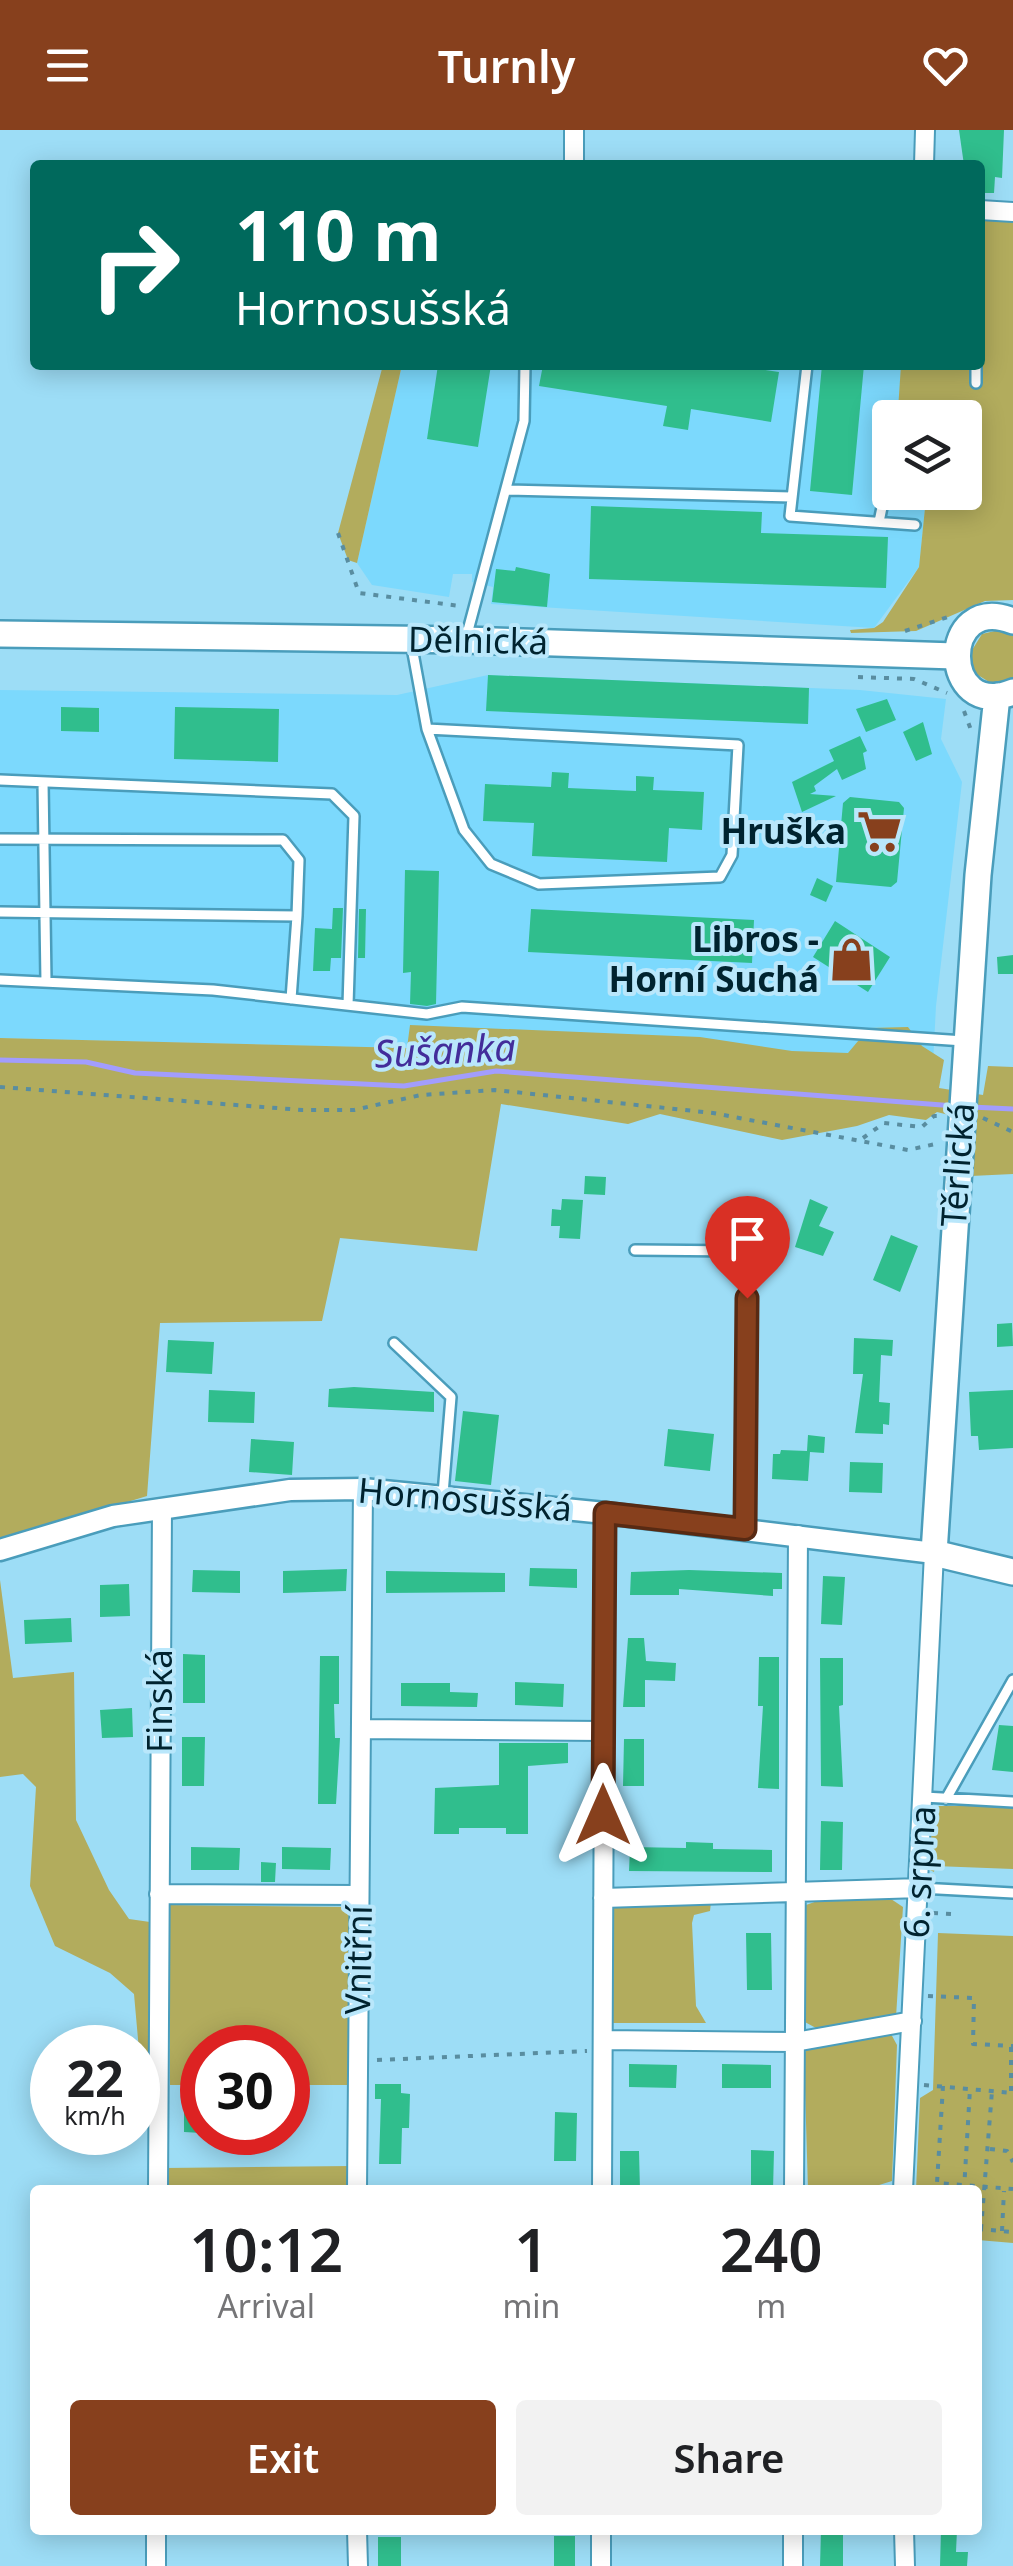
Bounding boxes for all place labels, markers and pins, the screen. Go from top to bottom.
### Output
place label: Hruška [721,807,846,854]
supermarket icon: Hruška [855,808,903,856]
place label: Libros - Horní Suchá [609,915,819,1002]
shop icon: Libros - Horní Suchá [828,936,876,984]
pin [705,1196,790,1299]

